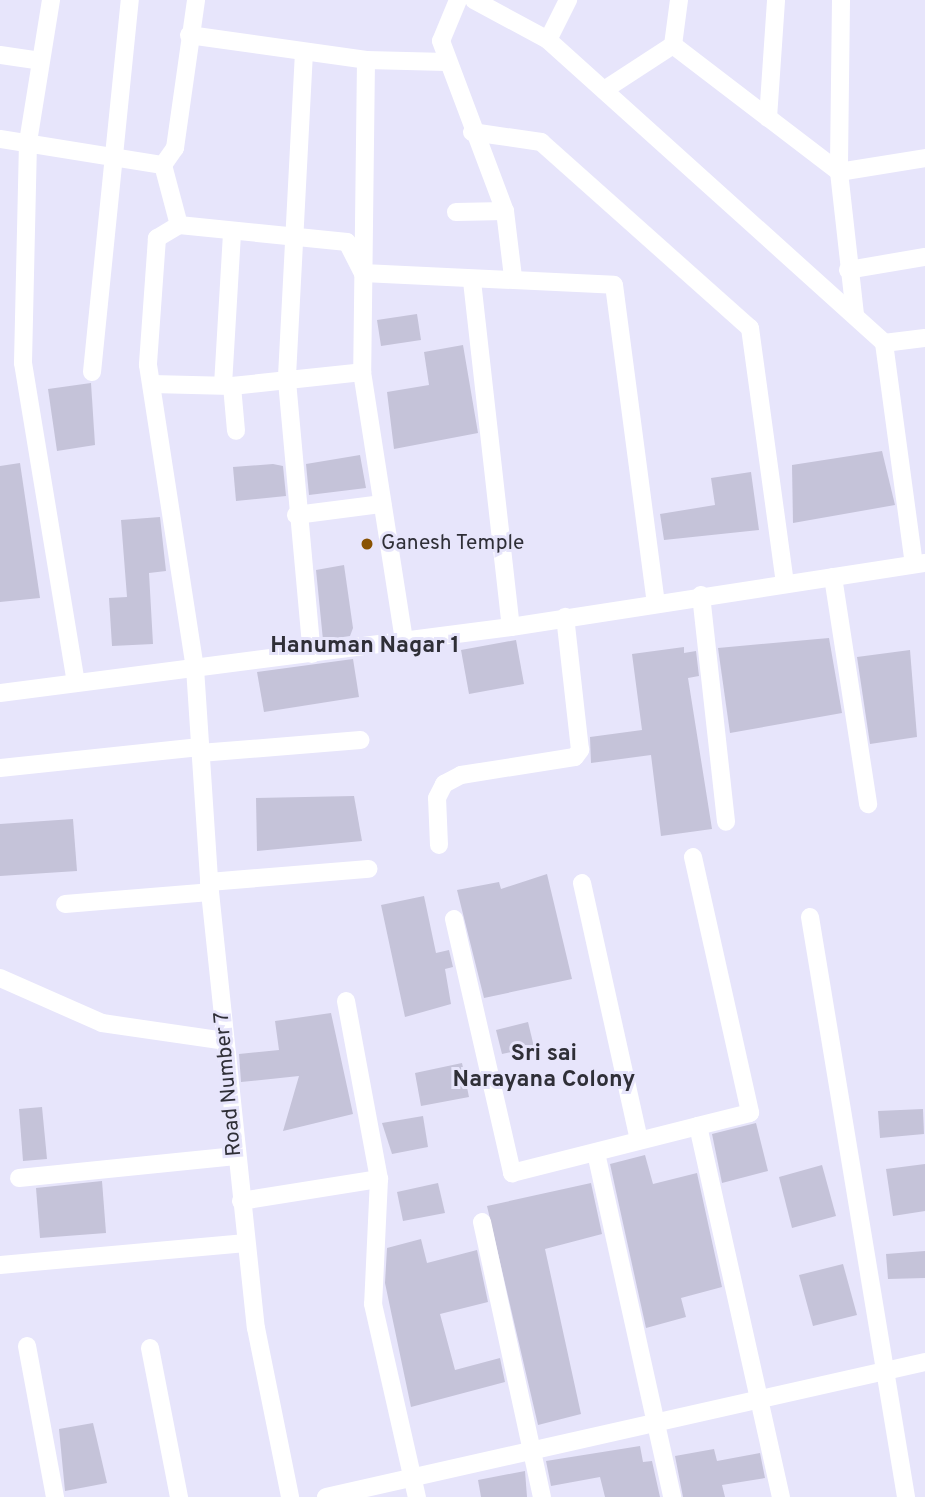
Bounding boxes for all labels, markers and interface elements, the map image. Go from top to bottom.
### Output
place label: Ganesh Temple [381,531,525,557]
marker: Ganesh Temple [359,536,375,552]
district label: Hanuman Nagar 1 [270,633,460,661]
street label: Road Number 7 [210,1010,248,1158]
district label: Sri sai Narayana Colony [453,1041,635,1095]

